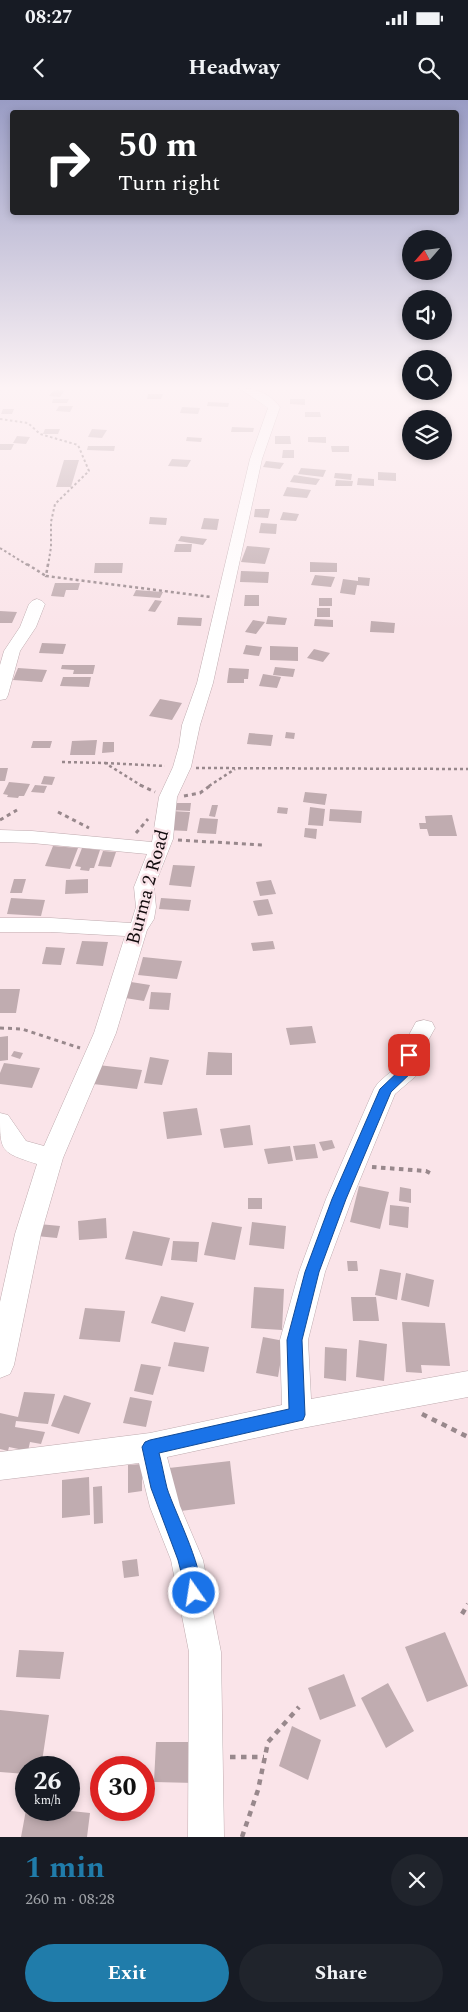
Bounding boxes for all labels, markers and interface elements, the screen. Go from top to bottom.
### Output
text: 08:27 [25,3,73,32]
text: Headway [188,51,280,84]
icon: back [25,54,53,82]
icon: search [415,54,443,82]
text: 50 m [118,119,198,172]
icon: right [35,130,100,195]
text: Turn right [118,167,220,200]
north arrow [402,230,452,280]
map controls [402,230,452,460]
button: sound [402,290,452,340]
button: search [402,350,452,400]
button: layers [402,410,452,460]
street label: Burma 2 Road [119,826,177,948]
pin [388,1034,430,1076]
icon: arrive [395,1041,423,1069]
position arrow [167,1566,219,1618]
speed limit sign: 30 [90,1756,155,1821]
text: 26 [33,1763,62,1801]
text: km/h [34,1791,61,1810]
text: 1 min [25,1845,105,1891]
button: close [391,1854,443,1906]
text: 260 m · 08:28 [25,1887,115,1911]
button: Exit [25,1944,229,2002]
button: Share [239,1944,443,2002]

